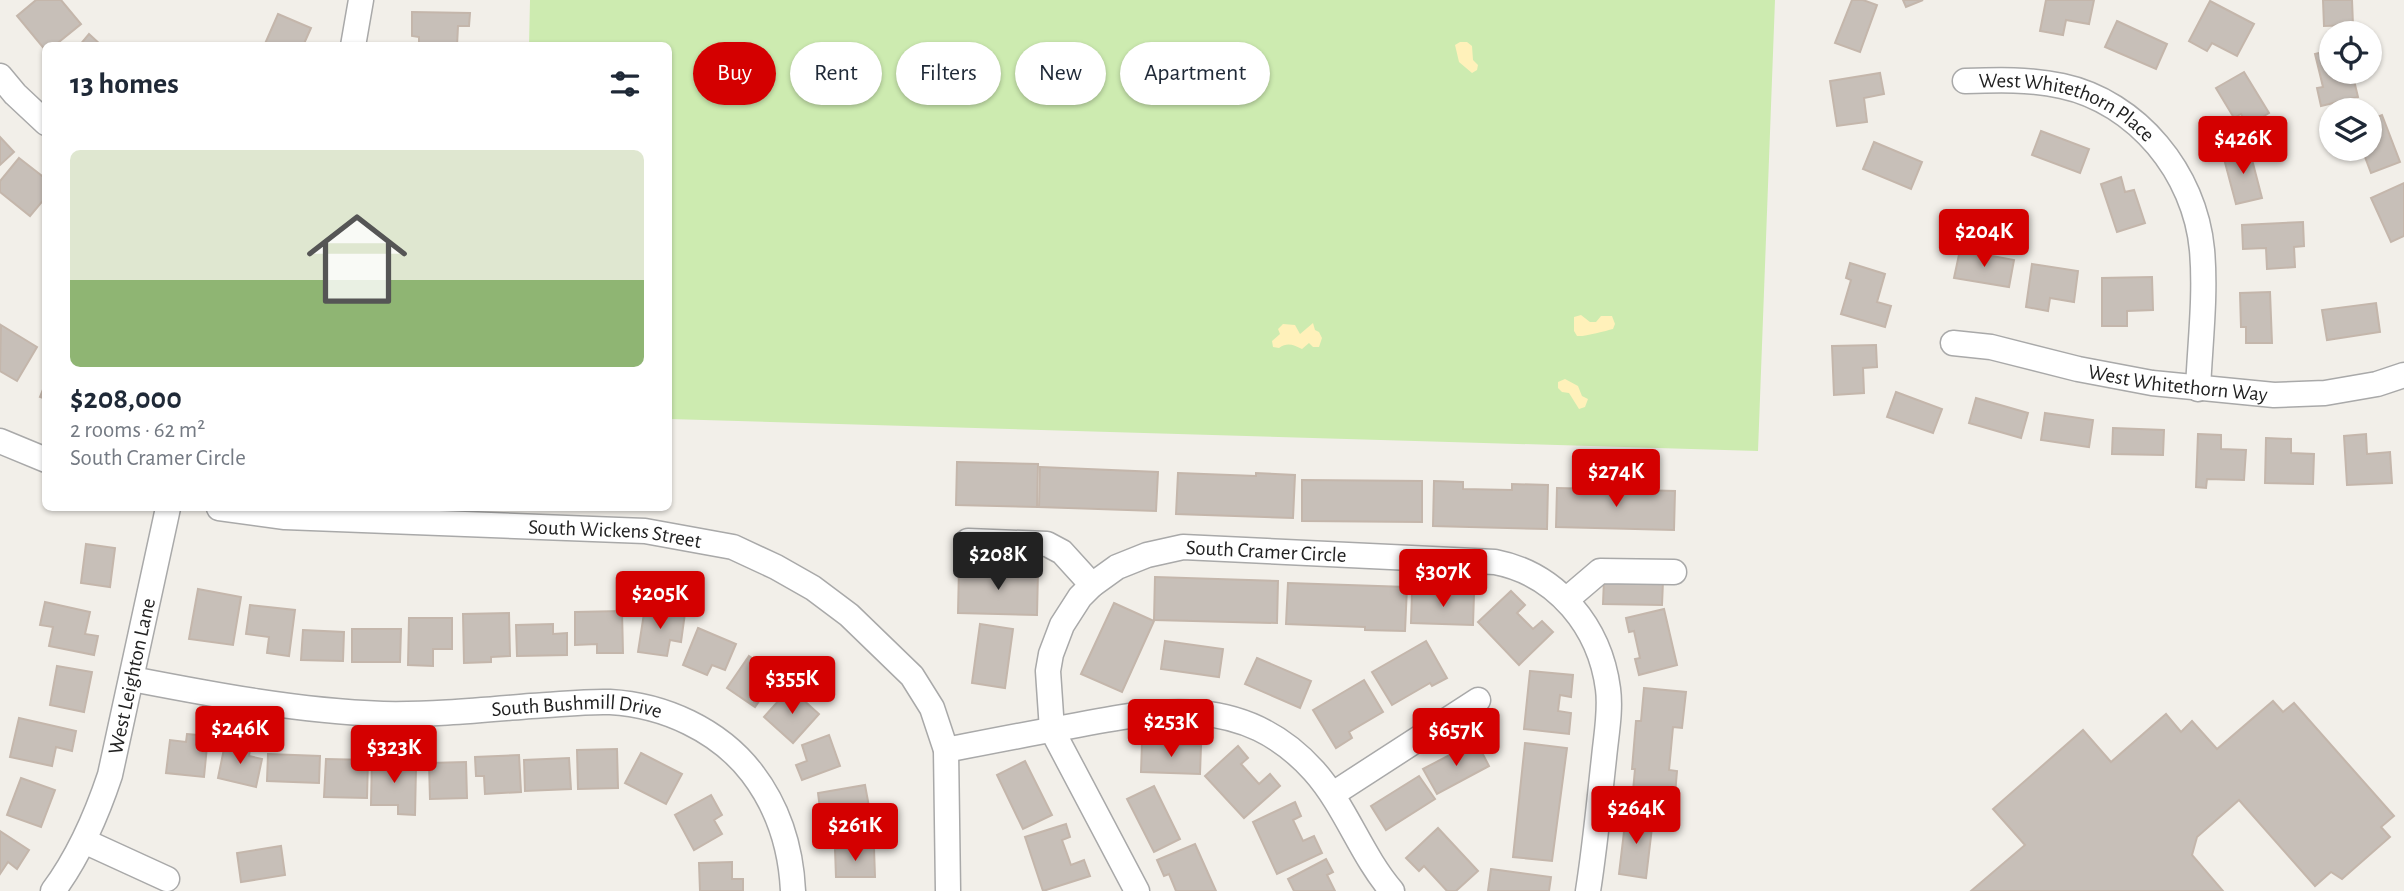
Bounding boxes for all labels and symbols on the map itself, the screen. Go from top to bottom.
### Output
street label: West Whitethorn Place [1979,70,2159,145]
pin: $426K [2194,116,2292,176]
pin: $204K [1935,210,2033,269]
street label: West Whitethorn Way [2086,361,2269,405]
pin: $274K [1567,449,1665,509]
street label: South Wickens Street [528,516,703,552]
pin: $208K [949,532,1047,592]
street label: South Cramer Circle [1185,537,1347,565]
pin: $307K [1394,550,1492,609]
pin: $205K [611,572,709,631]
street label: West Leighton Lane [104,596,159,756]
pin: $355K [743,656,841,716]
street label: South Bushmill Drive [491,691,665,722]
pin: $253K [1122,700,1220,759]
pin: $246K [191,706,289,766]
pin: $657K [1407,708,1505,768]
pin: $323K [345,726,443,785]
pin: $264K [1587,786,1685,846]
pin: $261K [806,804,904,863]

